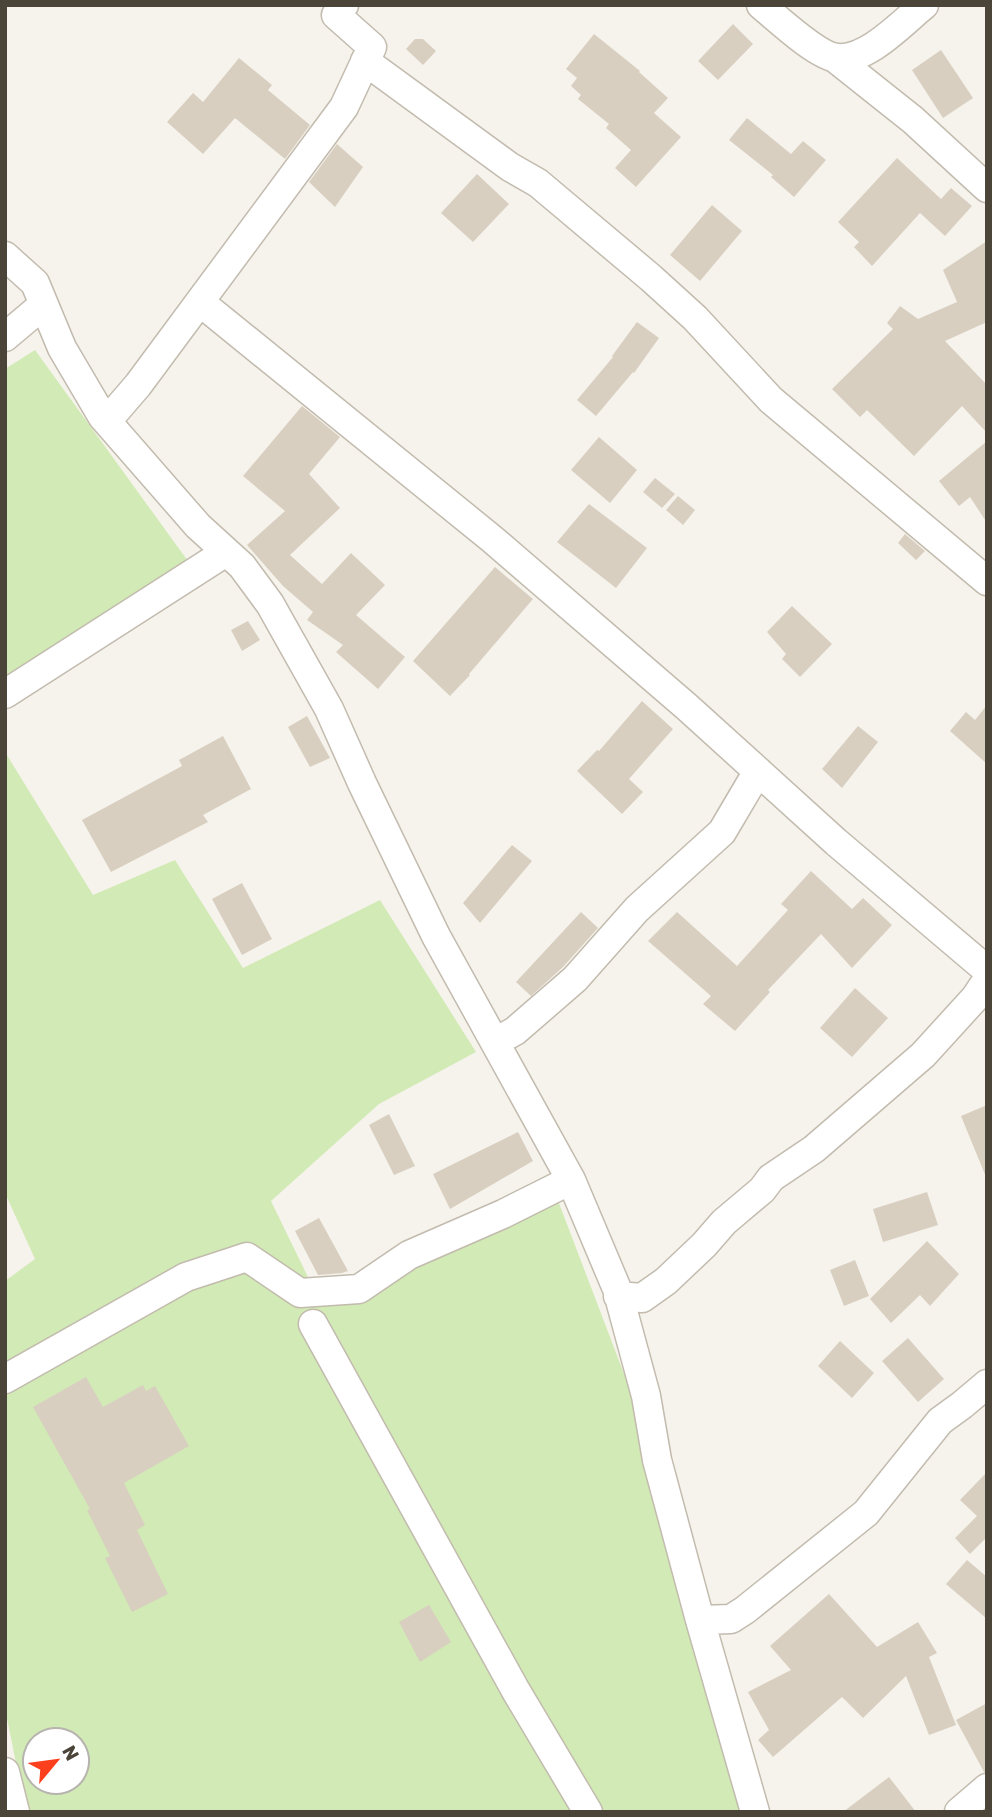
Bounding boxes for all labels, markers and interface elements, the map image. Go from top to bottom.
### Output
north arrow [21,1726,91,1796]
text: N [57,1741,84,1765]

